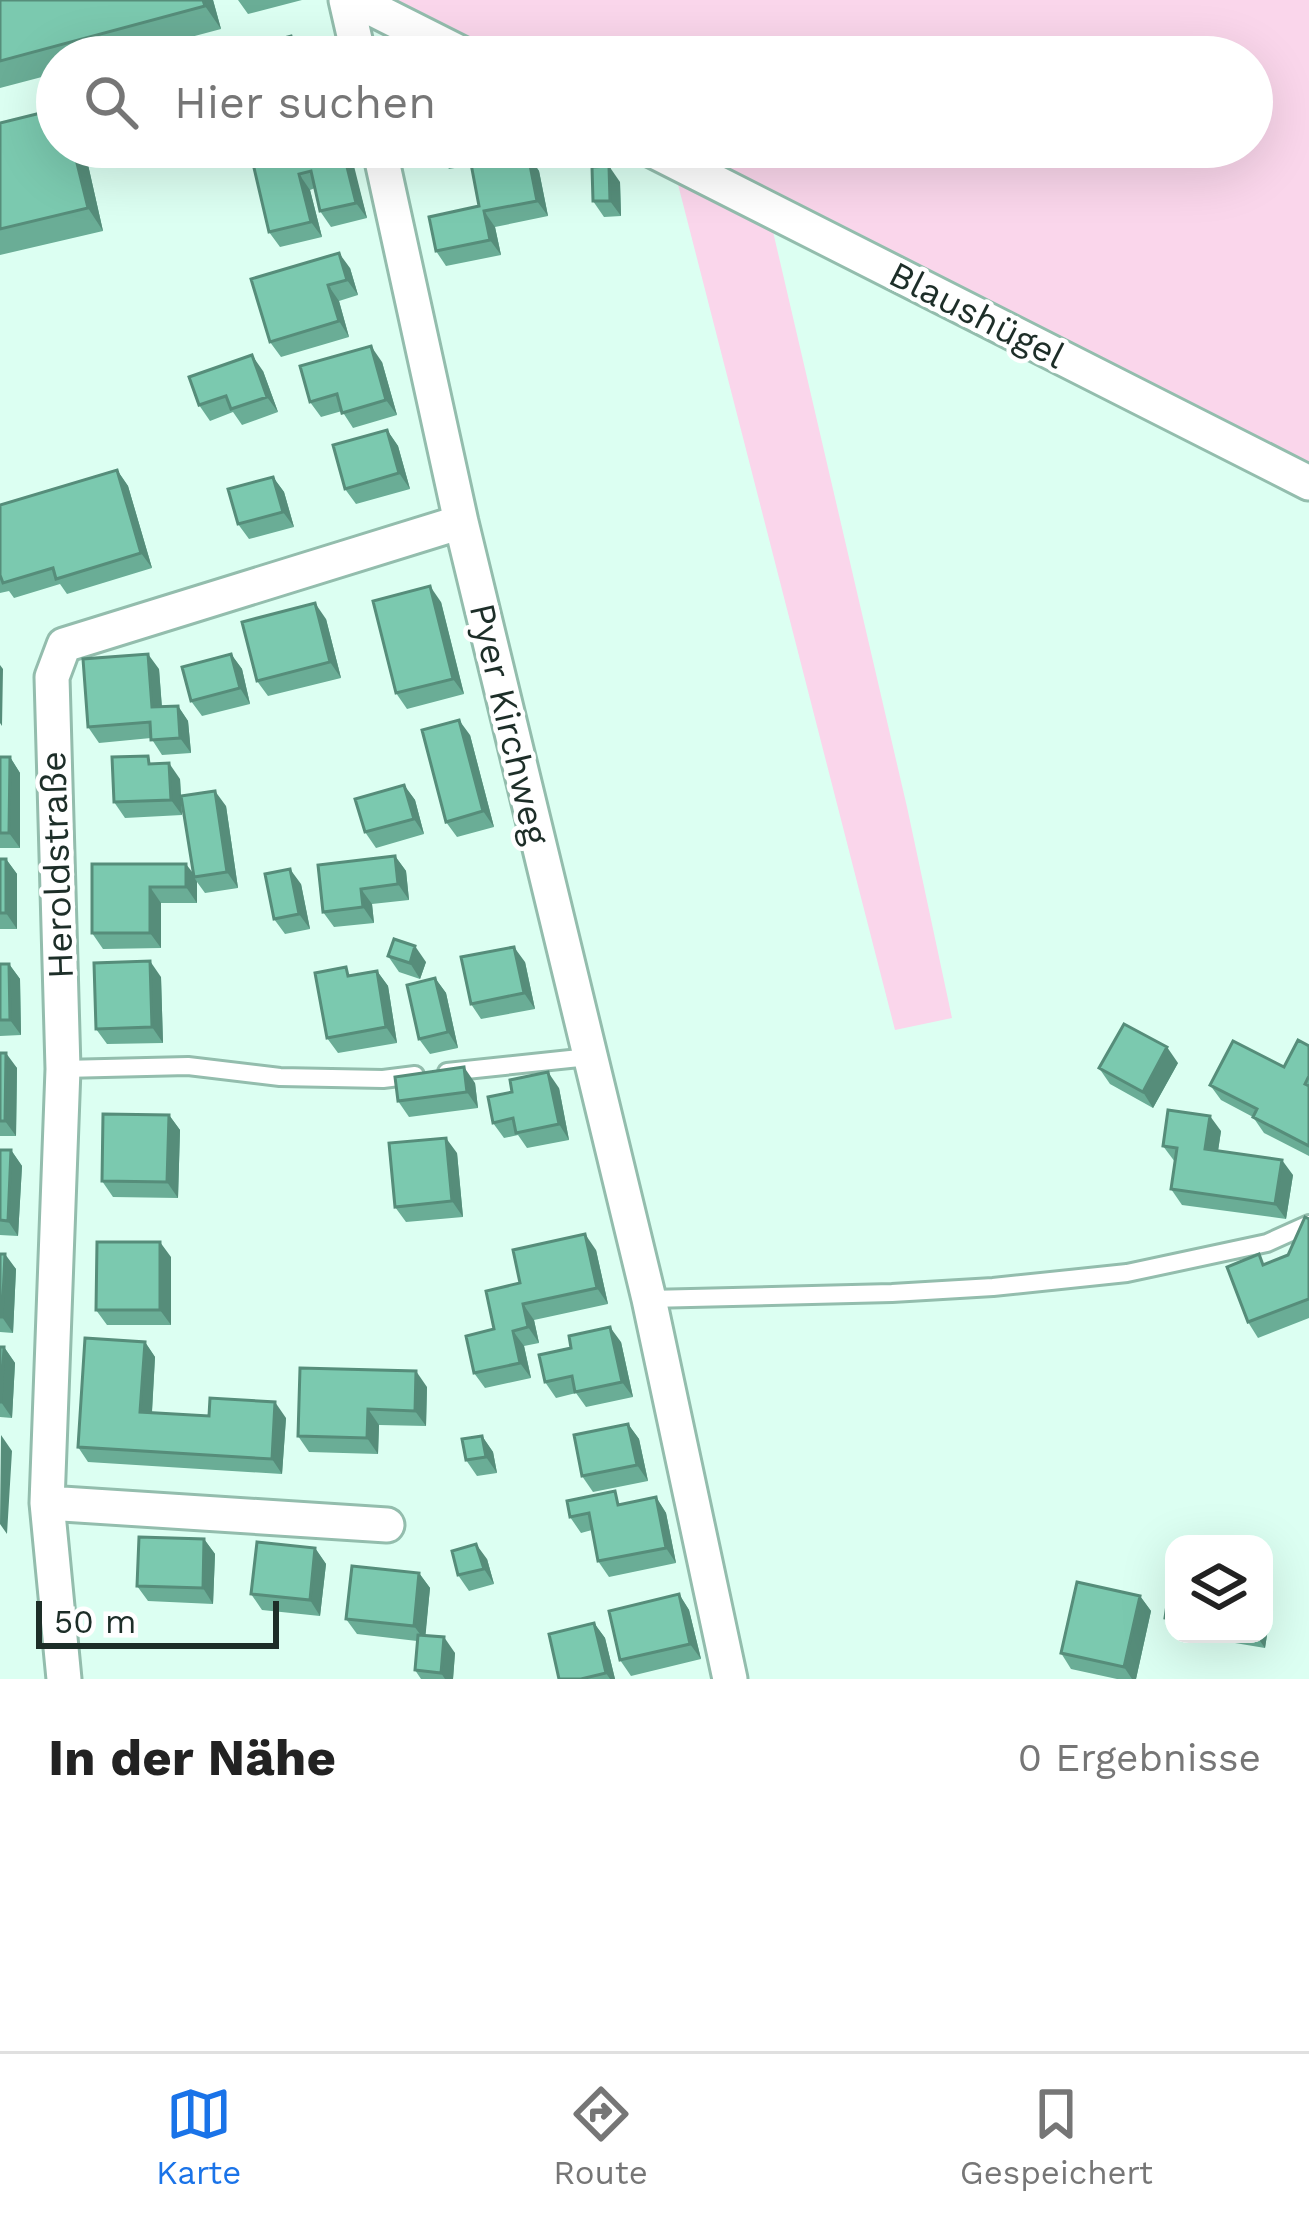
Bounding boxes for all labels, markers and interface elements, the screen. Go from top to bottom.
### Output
search box [36,36,1273,168]
icon: search [78,69,144,135]
text: Hier suchen [174,76,436,129]
street label: Blaushügel [882,253,1072,377]
street label: Pyer Kirchweg [461,599,557,850]
street label: Heroldstraße [32,750,82,980]
map controls [1165,1535,1273,1643]
button: layers [1165,1535,1273,1643]
scale bar [36,1595,279,1648]
text: 50 m [54,1602,136,1641]
text: In der Nähe [48,1728,336,1787]
text: 0 Ergebnisse [1018,1735,1261,1780]
tab: Karte [156,2081,241,2192]
tab: Route [553,2081,648,2192]
tab: Gespeichert [960,2081,1153,2192]

